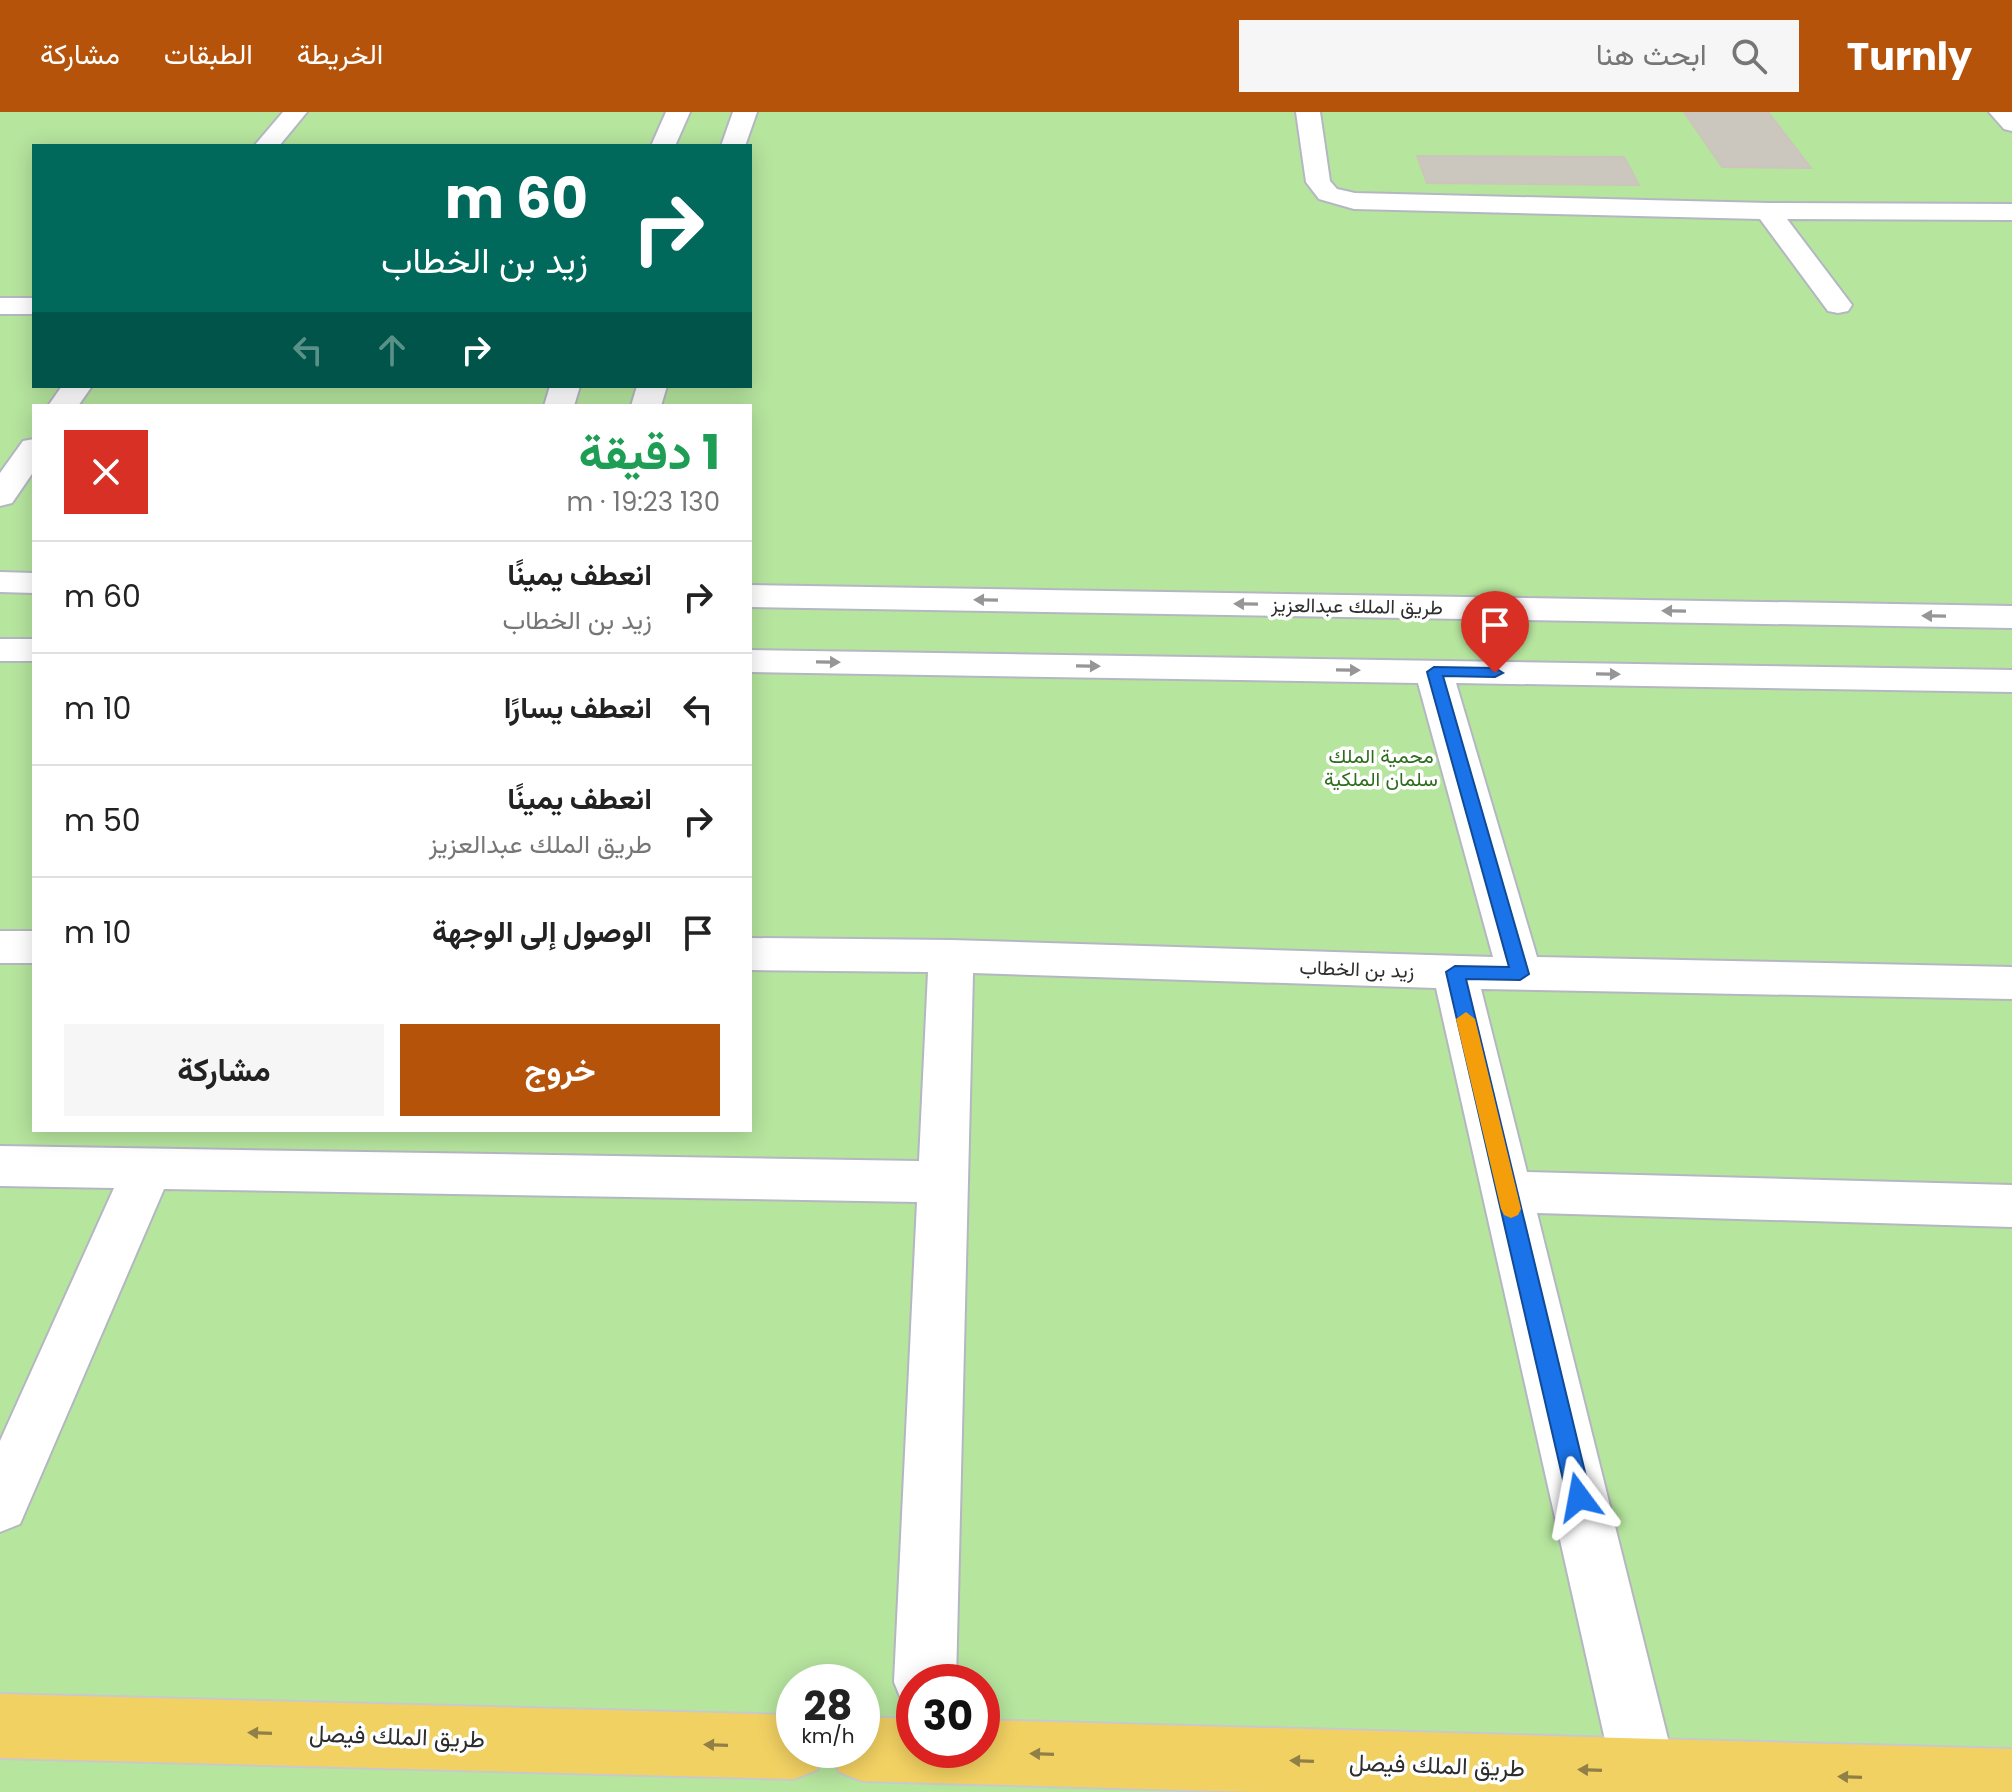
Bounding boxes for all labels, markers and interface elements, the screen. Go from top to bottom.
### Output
search box [1239,20,1799,92]
text: Turnly [1847,30,1972,83]
text: ابحث هنا [1596,33,1707,76]
icon: search [1727,34,1771,78]
text: مشاركة [40,35,120,74]
text: الطبقات [164,35,253,74]
text: الخريطة [297,35,383,74]
text: 60 m [445,159,588,238]
icon: right [616,176,720,280]
text: زيد بن الخطاب [381,235,588,286]
icon: left [286,328,330,372]
icon: ahead [370,328,414,372]
icon: right [454,328,498,372]
text: 1 دقيقة [579,419,720,486]
button: close [64,430,148,514]
text: 130 m · 19:23 [566,484,720,520]
text: انعطف يمينًا [507,553,652,596]
text: 60 m [64,575,141,618]
icon: right [676,575,720,619]
street label: طريق الملك عبدالعزيز [1270,590,1443,621]
pin [1461,591,1529,673]
one-way arrow [973,594,998,606]
one-way arrow [1233,598,1258,610]
text: زيد بن الخطاب [503,602,652,638]
icon: arrive [1473,603,1517,647]
one-way arrow [1661,605,1686,618]
one-way arrow [1921,609,1946,622]
one-way arrow [816,656,841,669]
one-way arrow [1076,660,1101,673]
one-way arrow [1336,664,1361,676]
one-way arrow [1596,668,1621,681]
text: انعطف يسارًا [504,686,652,729]
text: 10 m [64,687,131,730]
icon: left [676,687,720,731]
park label: محمية الملك سلمان الملكية [1324,742,1438,793]
text: انعطف يمينًا [507,777,652,820]
text: 50 m [64,799,141,842]
icon: right [676,799,720,843]
text: طريق الملك عبدالعزيز [429,826,652,862]
text: الوصول إلى الوجهة [432,910,652,953]
text: 10 m [64,911,131,954]
icon: arrive [676,911,720,955]
street label: زيد بن الخطاب [1299,953,1415,985]
button: مشاركة [64,1024,384,1116]
button: خروج [400,1024,720,1116]
position arrow [1537,1455,1621,1539]
speed limit sign: 30 [896,1664,1000,1768]
text: 28 [804,1678,852,1734]
street label: طريق الملك فيصل [309,1716,485,1756]
text: km/h [801,1722,855,1750]
one-way arrow [247,1726,272,1739]
one-way arrow [703,1739,728,1751]
street label: طريق الملك فيصل [1349,1745,1525,1785]
one-way arrow [1029,1748,1054,1760]
one-way arrow [1289,1755,1314,1768]
one-way arrow [1577,1763,1602,1776]
one-way arrow [1837,1771,1862,1783]

